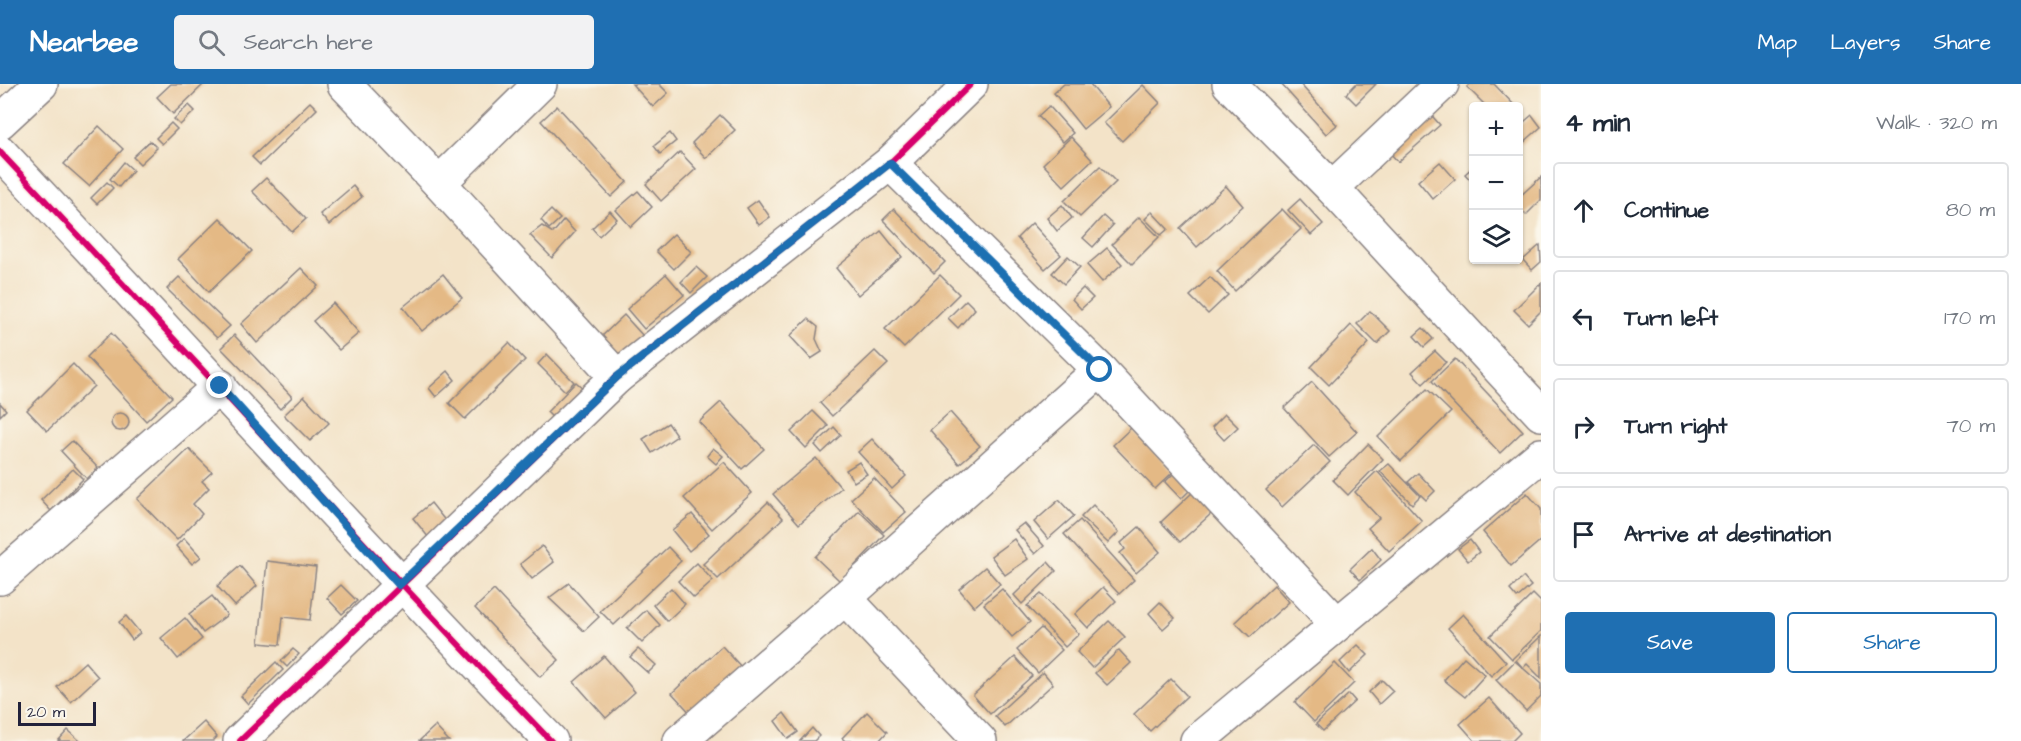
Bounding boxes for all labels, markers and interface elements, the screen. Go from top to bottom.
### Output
search box [174,15,594,69]
text: Nearbee [30,23,138,62]
icon: search [195,26,228,59]
text: Search here [243,27,373,58]
text: Map [1757,28,1797,57]
text: Layers [1830,28,1900,57]
text: Share [1933,28,1991,57]
map controls [1469,102,1523,264]
button: + [1469,102,1523,156]
text: 4 min [1565,105,1630,141]
text: Walk · 320 m [1876,109,1997,137]
button: − [1469,156,1523,210]
icon: ahead [1567,194,1600,227]
text: Continue [1624,195,1709,226]
text: 80 m [1946,196,1995,224]
button: layers [1469,210,1523,264]
icon: left [1567,302,1600,335]
text: Turn left [1624,303,1718,334]
text: 170 m [1944,304,1995,332]
route start [1086,356,1112,382]
route end [206,372,232,398]
icon: right [1567,410,1600,443]
text: Turn right [1624,411,1727,442]
text: 70 m [1947,412,1995,440]
icon: arrive [1567,518,1600,551]
text: Arrive at destination [1624,519,1831,550]
button: Save [1565,612,1775,673]
button: Share [1787,612,1997,673]
scale bar [18,699,96,726]
text: 20 m [27,701,65,723]

